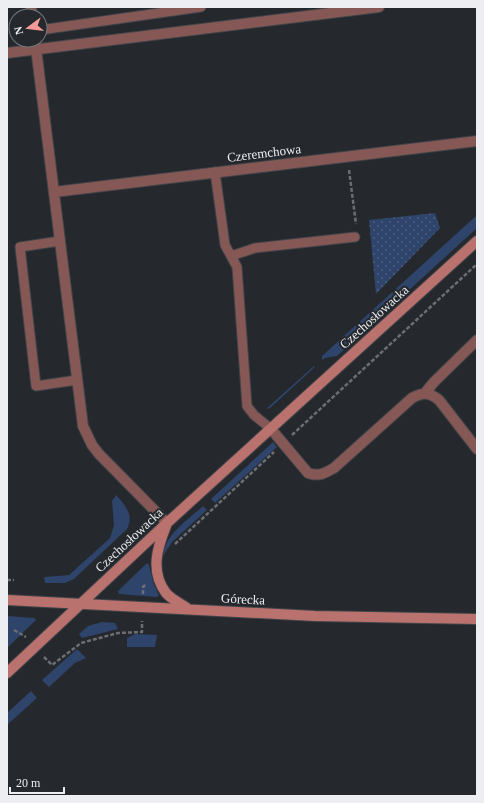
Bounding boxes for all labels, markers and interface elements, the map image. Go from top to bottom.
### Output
north arrow [8,8,48,48]
text: N [12,25,25,36]
street label: Czeremchowa [226,141,302,165]
street label: Czechosłowacka [337,282,412,352]
street label: Czechosłowacka [92,505,166,575]
street label: Górecka [221,590,266,608]
scale bar [10,769,64,795]
text: 20 m [16,776,41,790]

